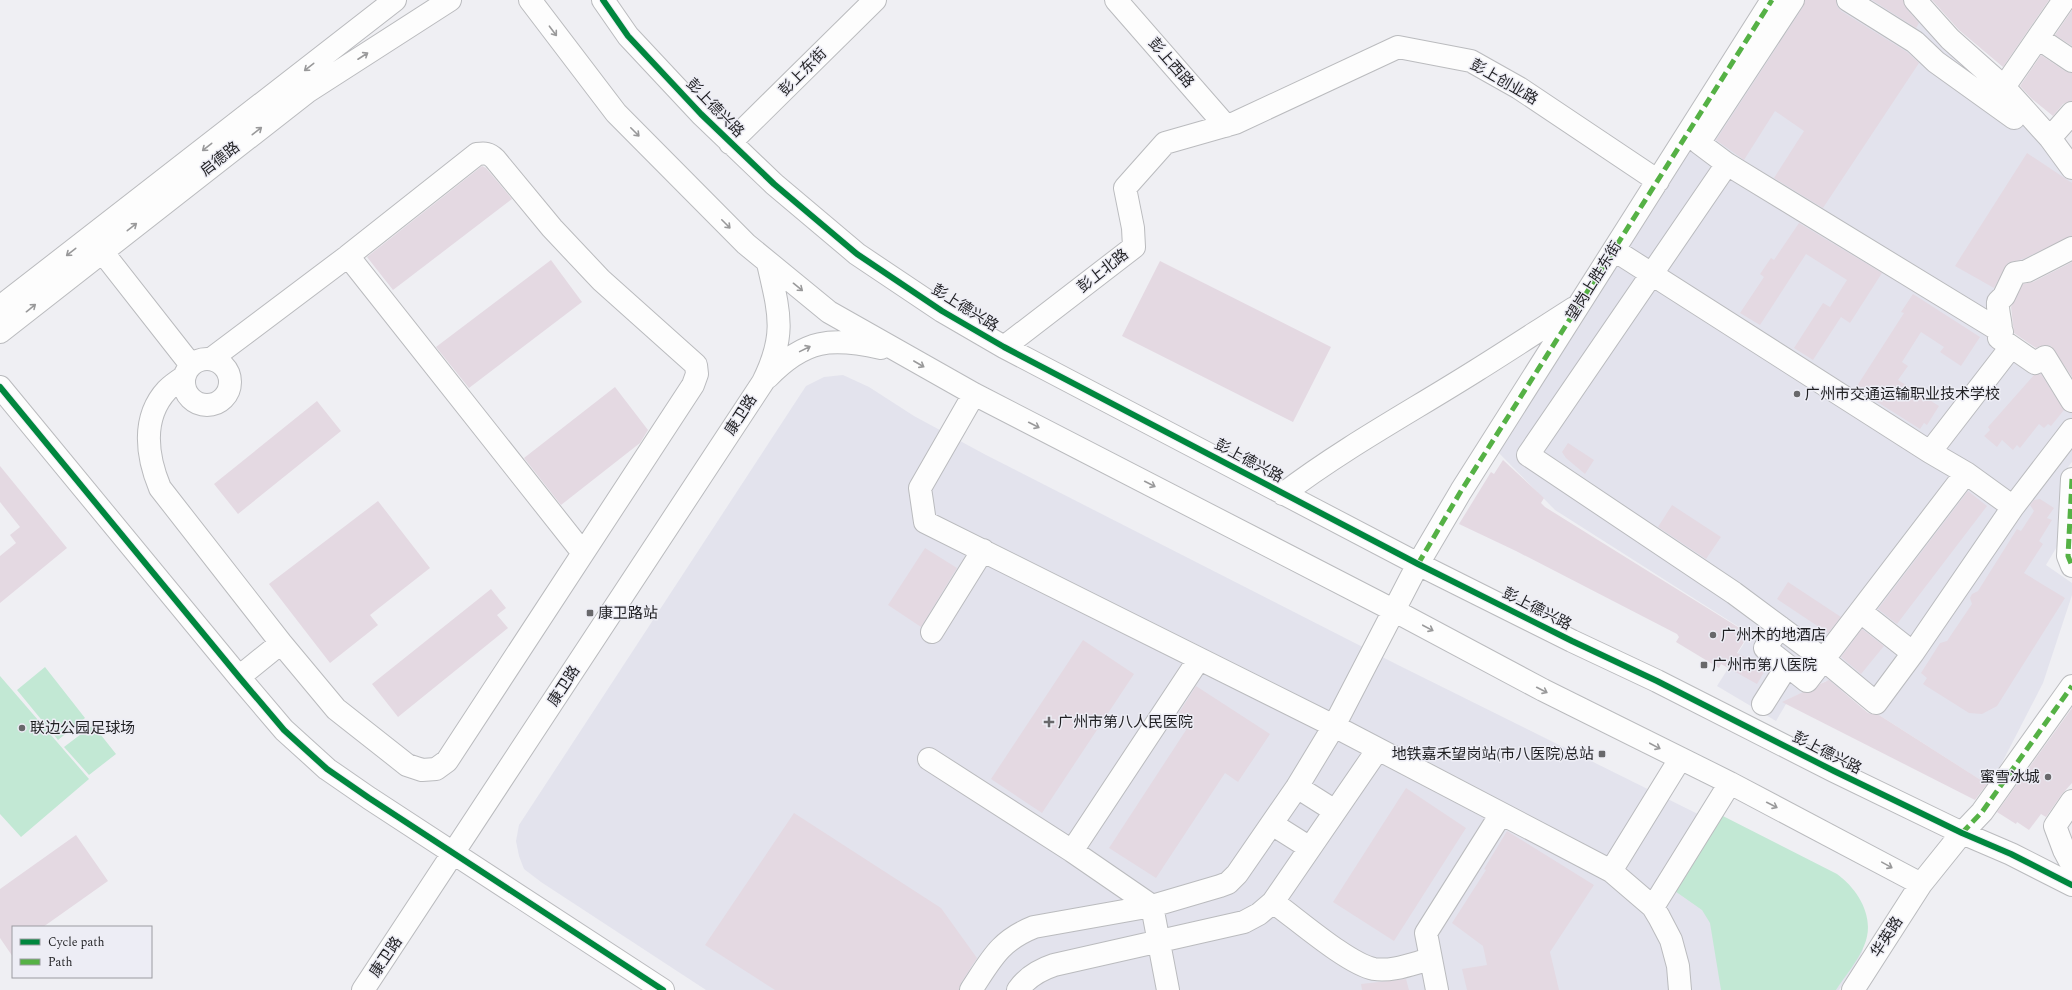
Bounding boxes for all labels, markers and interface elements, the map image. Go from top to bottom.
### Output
one-way arrow [548,26,557,37]
street label: 彭上西路 [1143,33,1199,93]
street label: 彭上东街 [774,43,832,101]
one-way arrow [358,51,369,60]
street label: 彭上创业路 [1466,53,1542,111]
one-way arrow [304,63,315,72]
street label: 彭上德兴路 [681,73,749,143]
one-way arrow [252,126,263,135]
one-way arrow [630,127,640,137]
street label: 启德路 [195,136,245,182]
one-way arrow [201,143,212,151]
one-way arrow [721,219,731,229]
one-way arrow [127,223,138,232]
street label: 望岗上胜东街 [1560,237,1628,325]
street label: 彭上北路 [1072,243,1134,299]
one-way arrow [65,248,76,257]
street label: 彭上德兴路 [927,278,1003,338]
one-way arrow [793,283,804,292]
one-way arrow [25,304,36,312]
one-way arrow [798,345,810,352]
one-way arrow [914,360,925,368]
place label: 广州市交通运输职业技术学校 [1805,383,2000,406]
marker: 广州市交通运输职业技术学校 [1792,389,1802,399]
street label: 康卫路 [719,390,763,440]
one-way arrow [1028,422,1040,429]
street label: 彭上德兴路 [1210,433,1288,489]
one-way arrow [1144,481,1156,489]
street label: 彭上德兴路 [1498,582,1576,636]
place label: 康卫路站 [598,602,658,625]
marker: 康卫路站 [585,608,595,618]
place label: 广州木的地酒店 [1721,624,1826,647]
one-way arrow [1422,625,1434,632]
marker: 广州木的地酒店 [1708,630,1718,640]
place label: 广州市第八医院 [1712,654,1817,677]
marker: 广州市第八医院 [1699,660,1709,670]
street label: 康卫路 [542,661,586,711]
one-way arrow [1536,686,1548,694]
place label: 广州市第八人民医院 [1058,711,1193,734]
marker: 广州市第八人民医院 [1043,716,1055,728]
place label: 联边公园足球场 [30,717,135,740]
marker: 联边公园足球场 [17,723,27,733]
street label: 彭上德兴路 [1788,726,1866,780]
place label: 地铁嘉禾望岗站(市八医院)总站 [1391,743,1594,766]
one-way arrow [1649,743,1661,751]
marker: 地铁嘉禾望岗站(市八医院)总站 [1597,749,1607,759]
place label: 蜜雪冰城 [1980,766,2040,789]
marker: 蜜雪冰城 [2043,772,2053,782]
one-way arrow [1765,802,1777,809]
one-way arrow [1881,862,1893,869]
street label: 华英路 [1865,912,1909,962]
legend [12,926,152,978]
street label: 康卫路 [364,932,408,982]
text: Cycle path [48,933,105,952]
text: Path [48,953,73,972]

